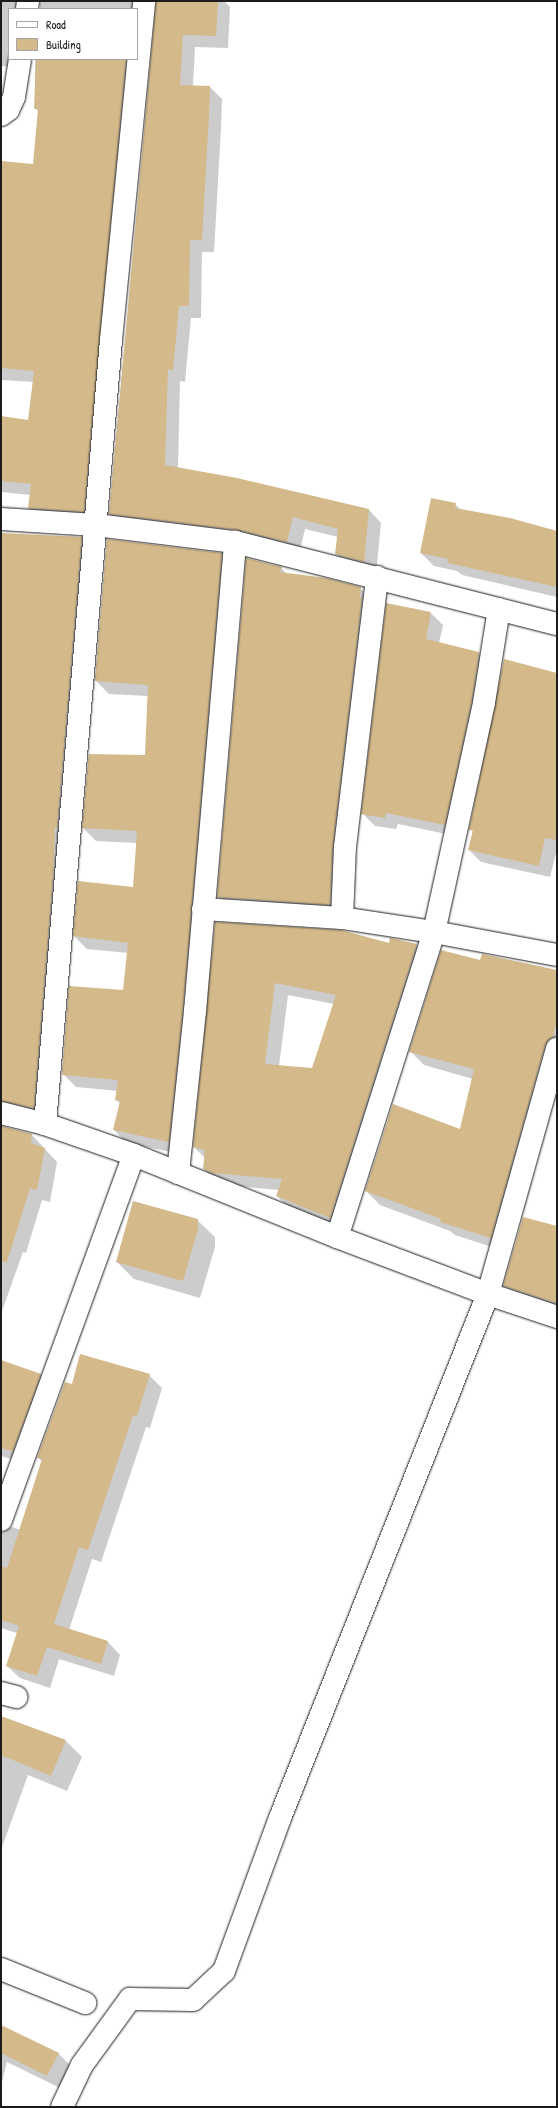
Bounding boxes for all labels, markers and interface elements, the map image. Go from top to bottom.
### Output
legend [8,8,138,60]
text: Road [46,16,66,33]
text: Building [46,36,81,53]

